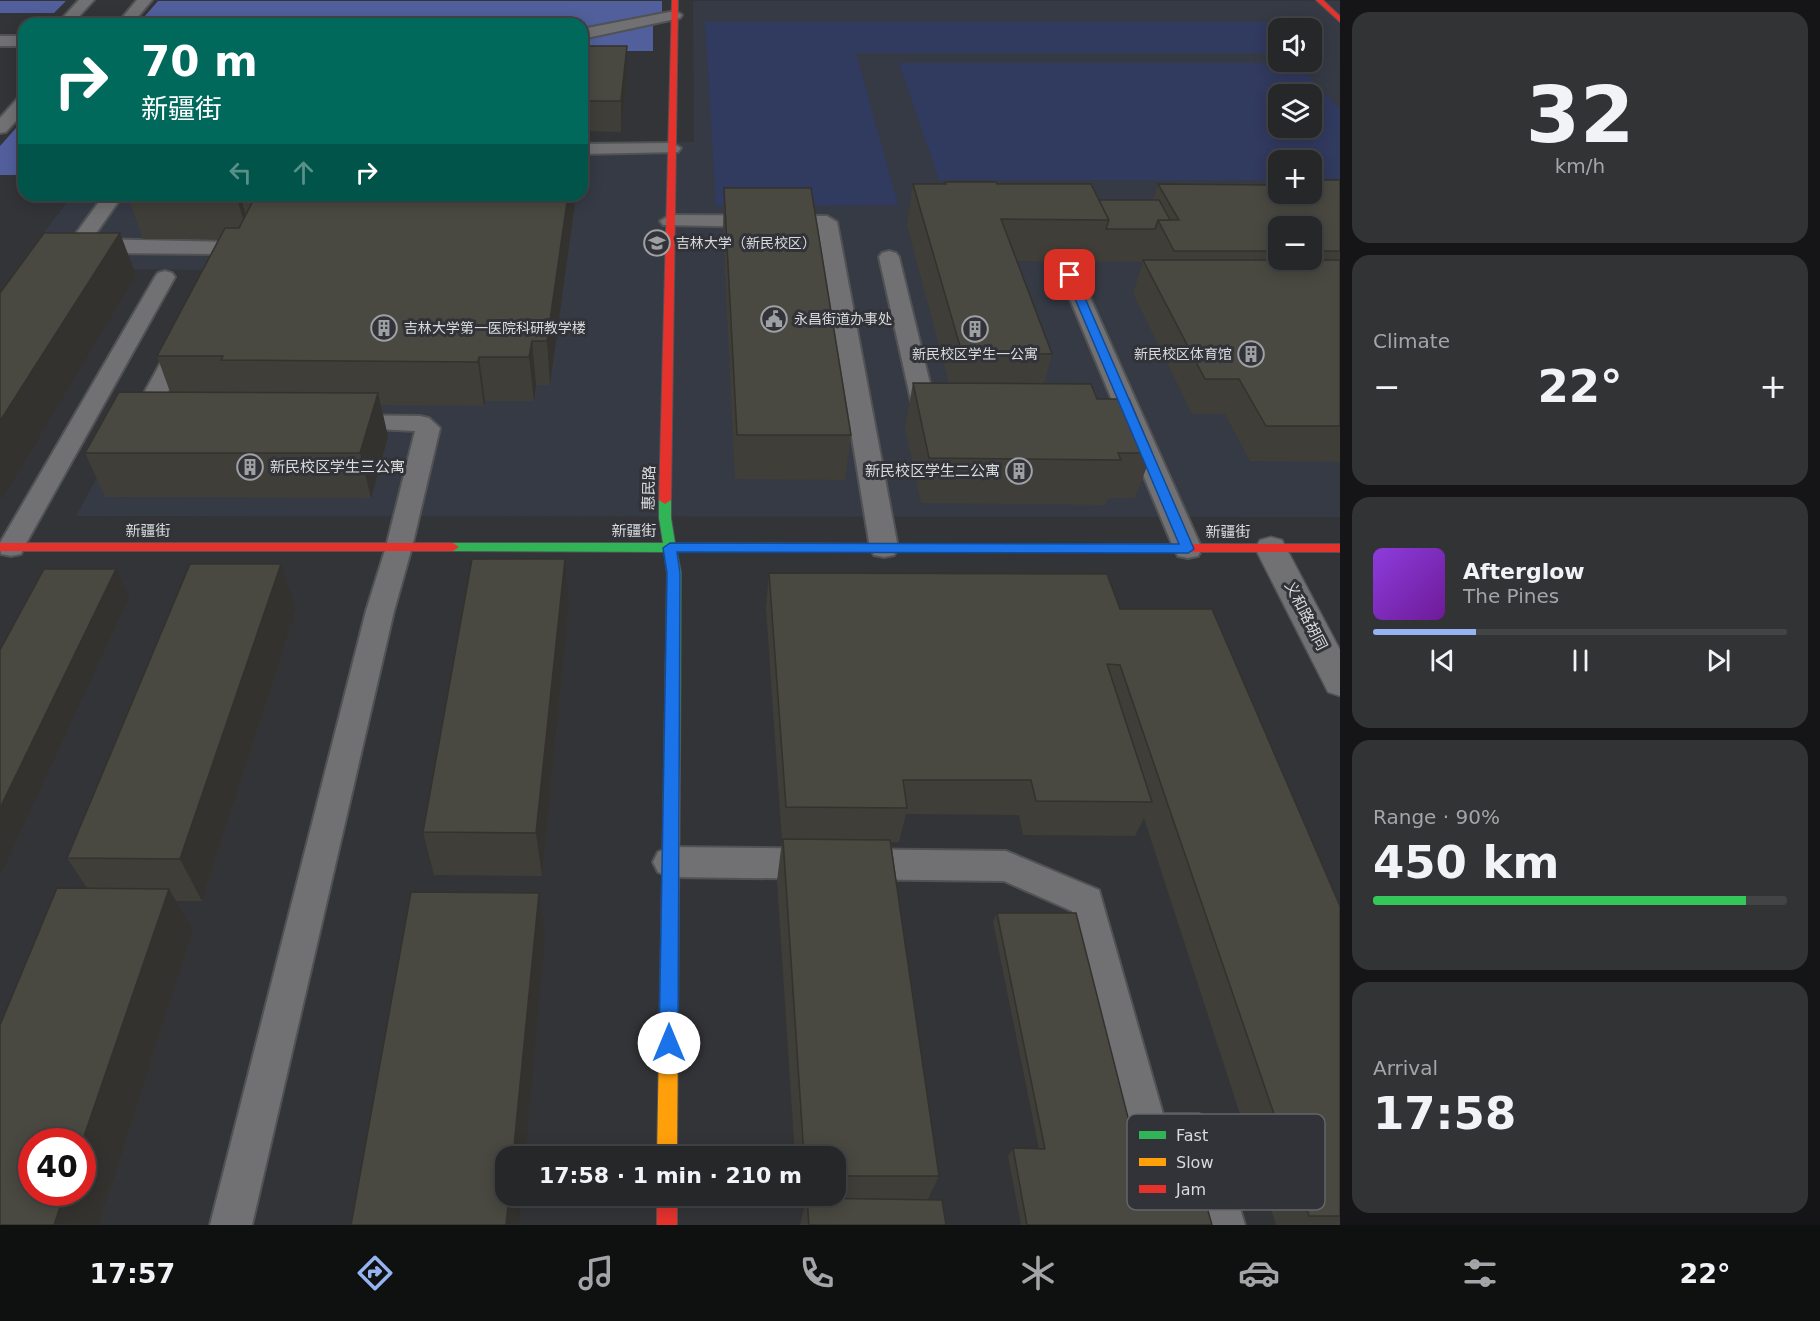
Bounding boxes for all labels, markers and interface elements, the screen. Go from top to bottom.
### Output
map controls [1268,18,1322,270]
button: sound [1268,18,1322,72]
text: 70 m [141,37,258,86]
icon: right [42,42,120,120]
text: 32 [1526,70,1634,160]
button: layers [1268,84,1322,138]
text: 新疆街 [141,93,222,124]
button: + [1268,150,1322,204]
text: km/h [1555,154,1605,178]
icon: left [224,156,257,189]
icon: ahead [287,156,320,189]
icon: right [350,156,383,189]
button: − [1268,216,1322,270]
school or university icon: 吉林大学（新民校区） [642,228,672,258]
place label: 吉林大学（新民校区） [676,235,816,251]
pin [1044,249,1095,300]
icon: arrive [1053,258,1086,291]
public building icon: 永昌街道办事处 [759,304,789,334]
place label: 永昌街道办事处 [794,311,892,327]
building icon: 吉林大学第一医院科研教学楼 [369,313,399,343]
building icon: 新民校区学生一公寓 [960,314,990,344]
place label: 吉林大学第一医院科研教学楼 [404,320,586,336]
text: Climate [1373,329,1450,353]
building icon: 新民校区体育馆 [1236,339,1266,369]
place label: 新民校区学生一公寓 [912,346,1038,362]
place label: 新民校区体育馆 [1134,346,1232,362]
text: 22° [1537,360,1623,413]
text: − [1373,367,1401,406]
text: + [1759,367,1787,406]
building icon: 新民校区学生三公寓 [235,452,265,482]
building icon: 新民校区学生二公寓 [1004,456,1034,486]
place label: 新民校区学生三公寓 [270,458,405,476]
place label: 新民校区学生二公寓 [865,462,1000,480]
street label: 惠民路 [640,465,658,511]
street label: 新疆街 [125,522,171,540]
street label: 新疆街 [611,522,657,540]
street label: 新疆街 [1205,523,1251,541]
text: Afterglow [1463,559,1585,584]
street label: 义和路胡同 [1281,578,1331,654]
text: The Pines [1463,584,1559,608]
icon: previous [1426,644,1459,677]
icon: pause [1564,644,1597,677]
icon: next [1702,644,1735,677]
text: Range · 90% [1373,805,1500,829]
text: 450 km [1373,836,1559,889]
position arrow [637,1011,701,1075]
text: Arrival [1373,1056,1438,1080]
text: 17:58 [1373,1087,1516,1140]
legend [1127,1114,1325,1210]
text: Fast [1176,1126,1208,1145]
speed limit sign: 40 [18,1128,96,1206]
text: Slow [1176,1153,1213,1172]
text: 17:58 · 1 min · 210 m [539,1163,802,1188]
text: Jam [1175,1180,1206,1199]
icon: directions [354,1252,396,1294]
icon: music [575,1252,617,1294]
icon: phone [796,1252,838,1294]
icon: climate [1017,1252,1059,1294]
icon: car [1238,1252,1280,1294]
icon: filters [1459,1252,1501,1294]
text: 17:57 [89,1258,175,1289]
text: 22° [1679,1258,1730,1289]

